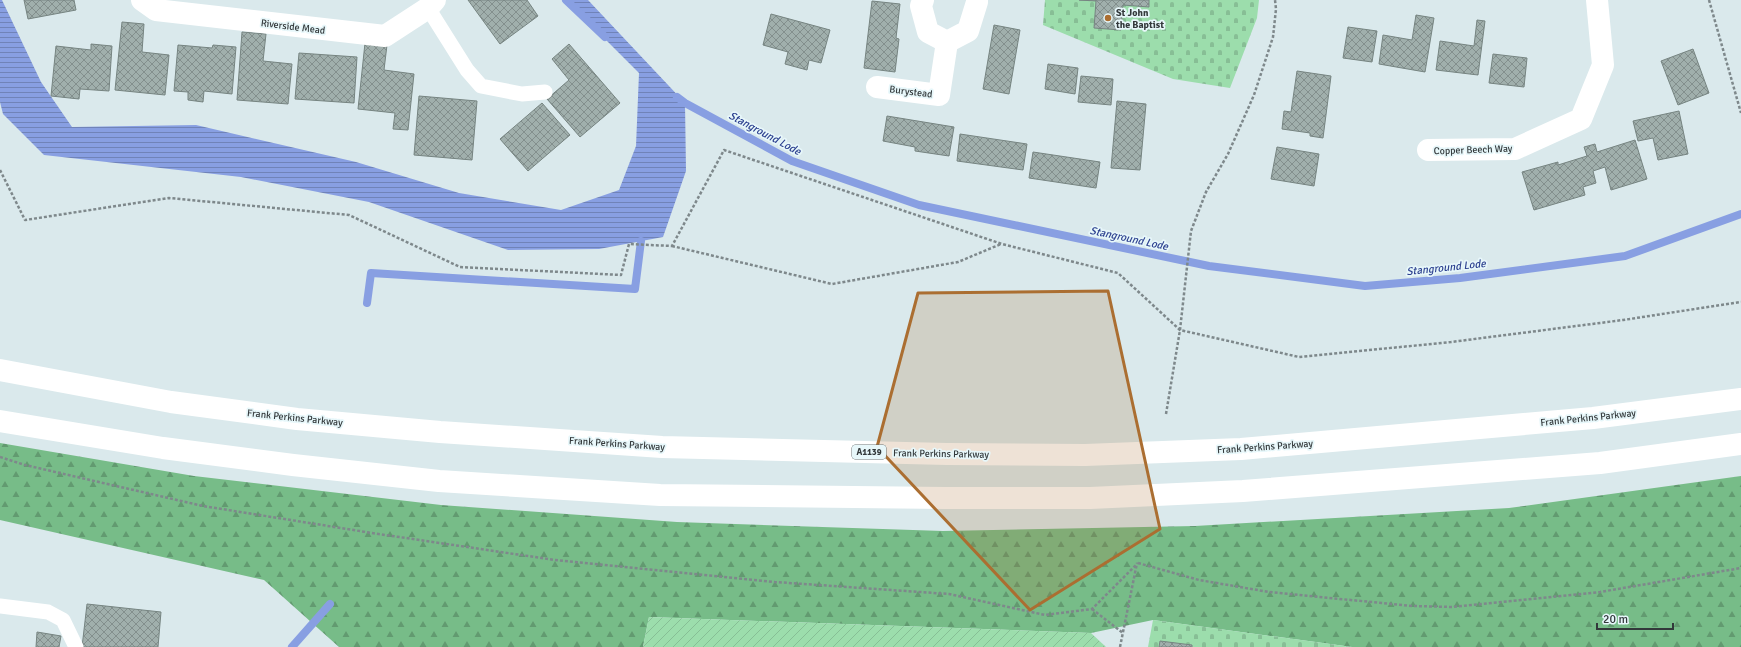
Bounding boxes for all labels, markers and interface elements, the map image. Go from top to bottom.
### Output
place label: St John the Baptist [1115,7,1164,31]
marker: St John the Baptist [1103,13,1113,23]
street label: Riverside Mead [260,17,326,37]
street label: Burystead [889,83,933,101]
water label: Stanground Lode [727,109,803,158]
street label: Copper Beech Way [1433,143,1513,157]
water label: Stanground Lode [1089,224,1170,253]
water label: Stanground Lode [1406,257,1487,278]
street label: Frank Perkins Parkway [246,407,344,429]
street label: Frank Perkins Parkway [1540,407,1637,429]
street label: Frank Perkins Parkway [569,435,666,453]
street label: Frank Perkins Parkway [1217,438,1314,456]
road number: A1139 [852,445,886,459]
street label: Frank Perkins Parkway [893,447,989,461]
scale bar [1597,605,1673,631]
text: 20 m [1603,612,1628,627]

